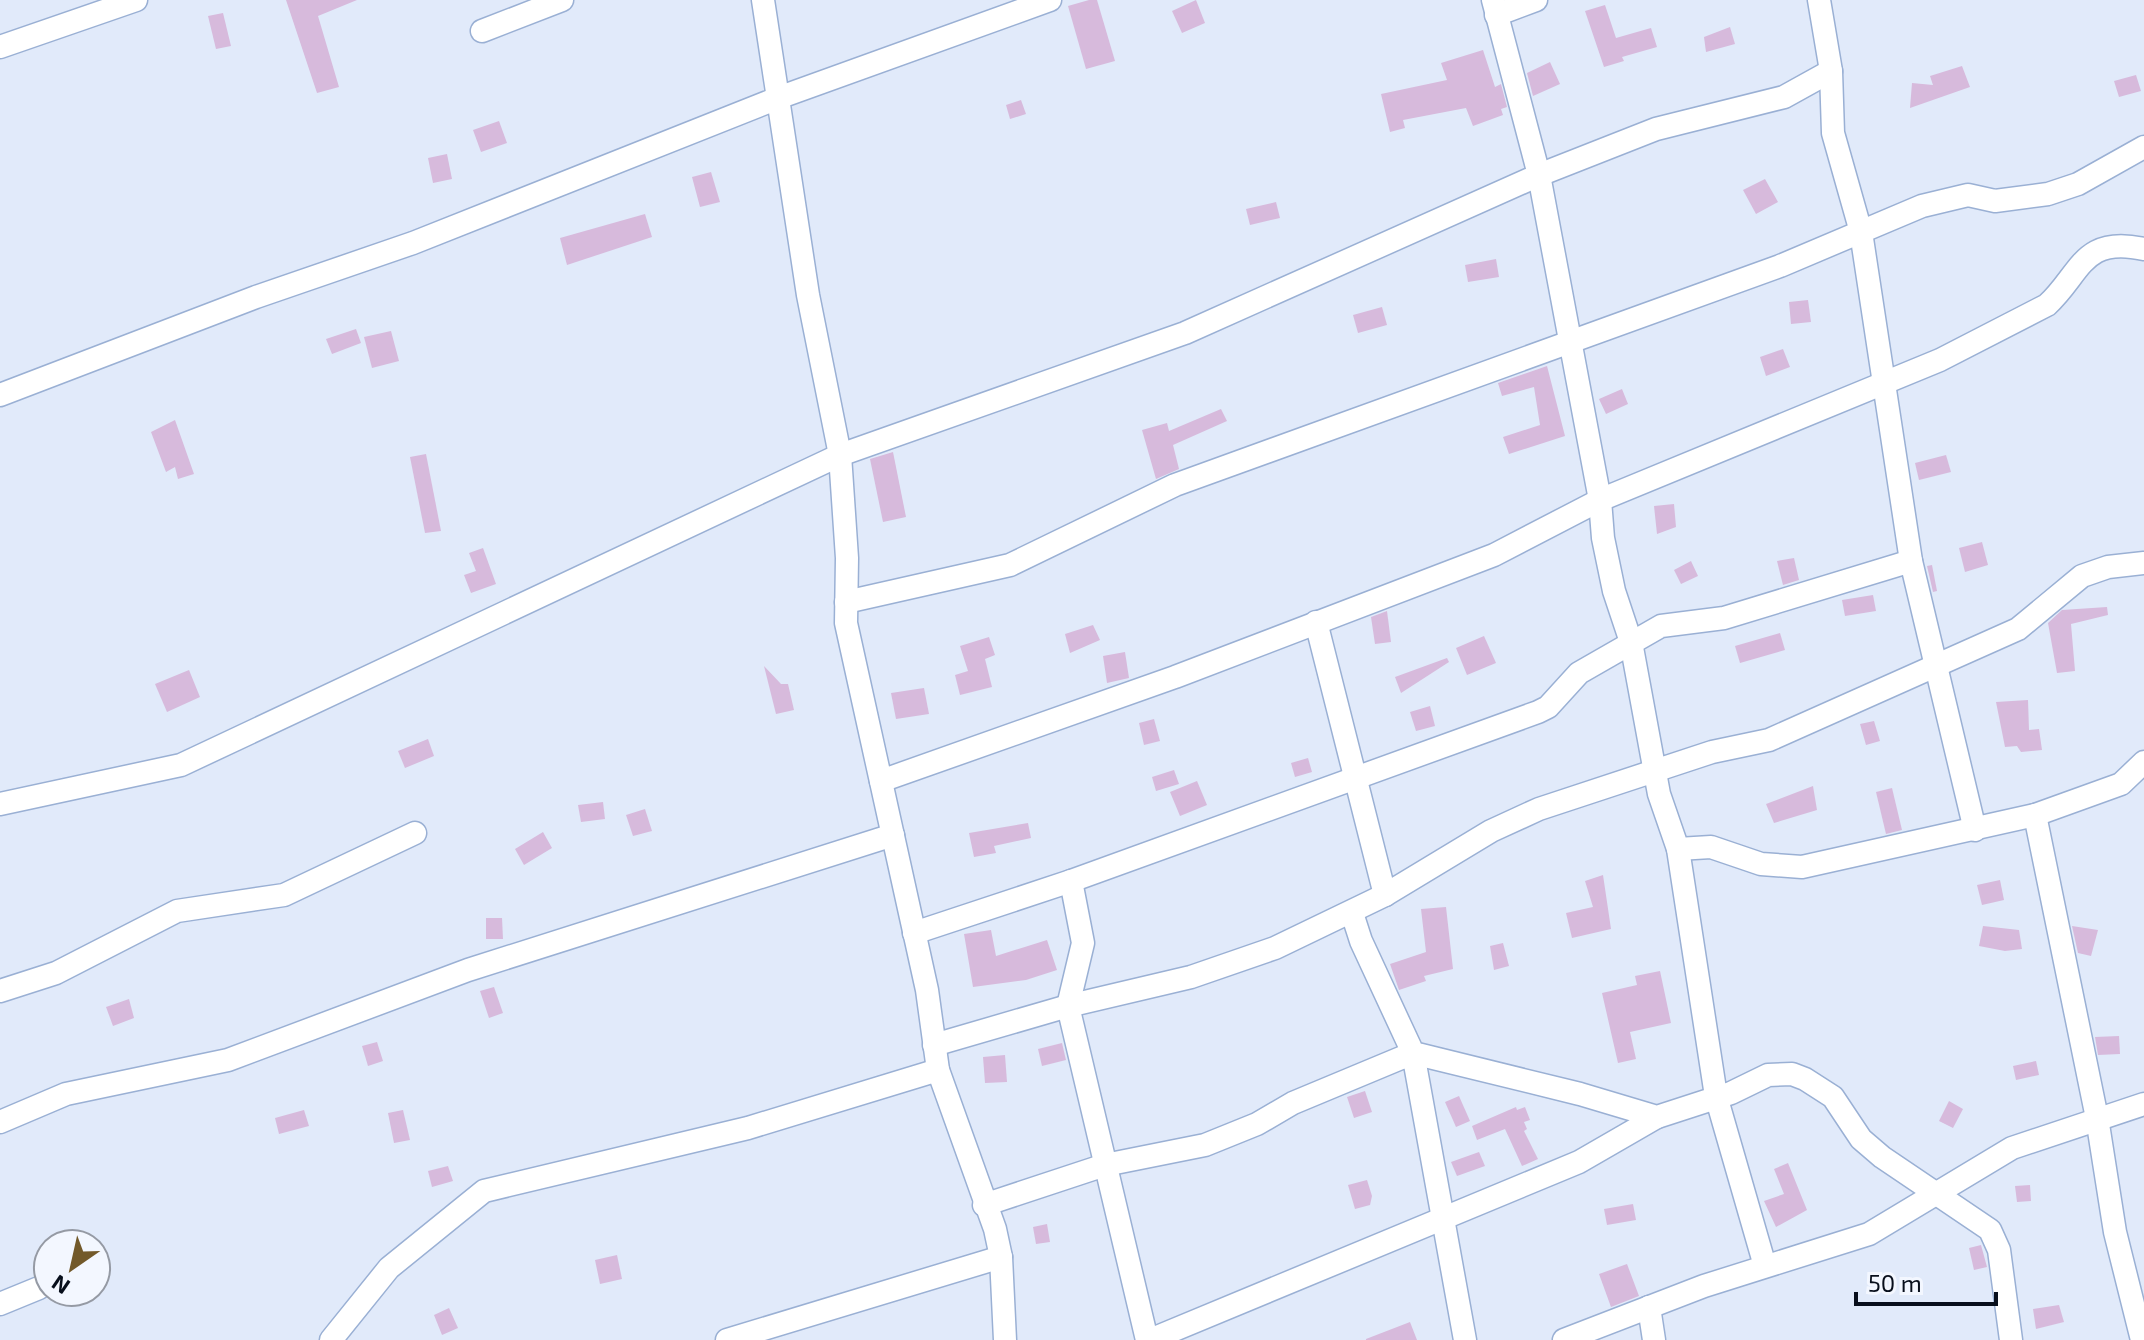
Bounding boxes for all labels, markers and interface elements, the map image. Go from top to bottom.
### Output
north arrow [32,1228,112,1308]
scale bar [1856,1256,1996,1306]
text: 50 m [1868,1268,1922,1297]
text: N [46,1270,74,1301]

